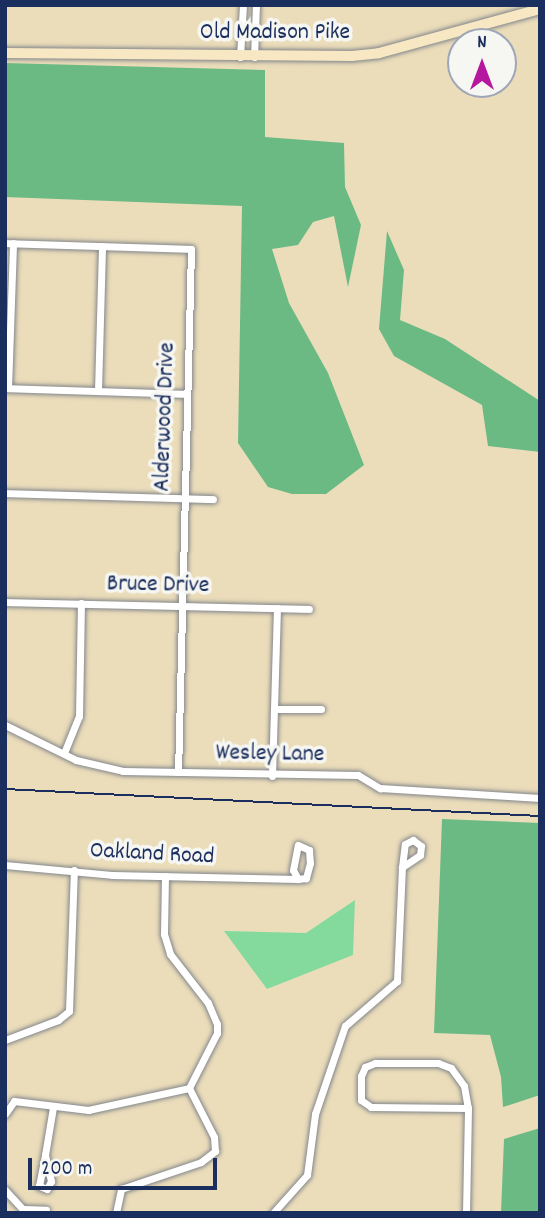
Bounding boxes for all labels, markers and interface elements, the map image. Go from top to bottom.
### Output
street label: Old Madison Pike [200,20,350,48]
north arrow [447,28,517,98]
text: N [477,30,487,57]
street label: Alderwood Drive [149,342,183,492]
street label: Bruce Drive [106,571,210,601]
street label: Wesley Lane [215,740,325,770]
street label: Oakland Road [89,837,215,873]
scale bar [32,1144,220,1188]
text: 200 m [41,1155,92,1185]

